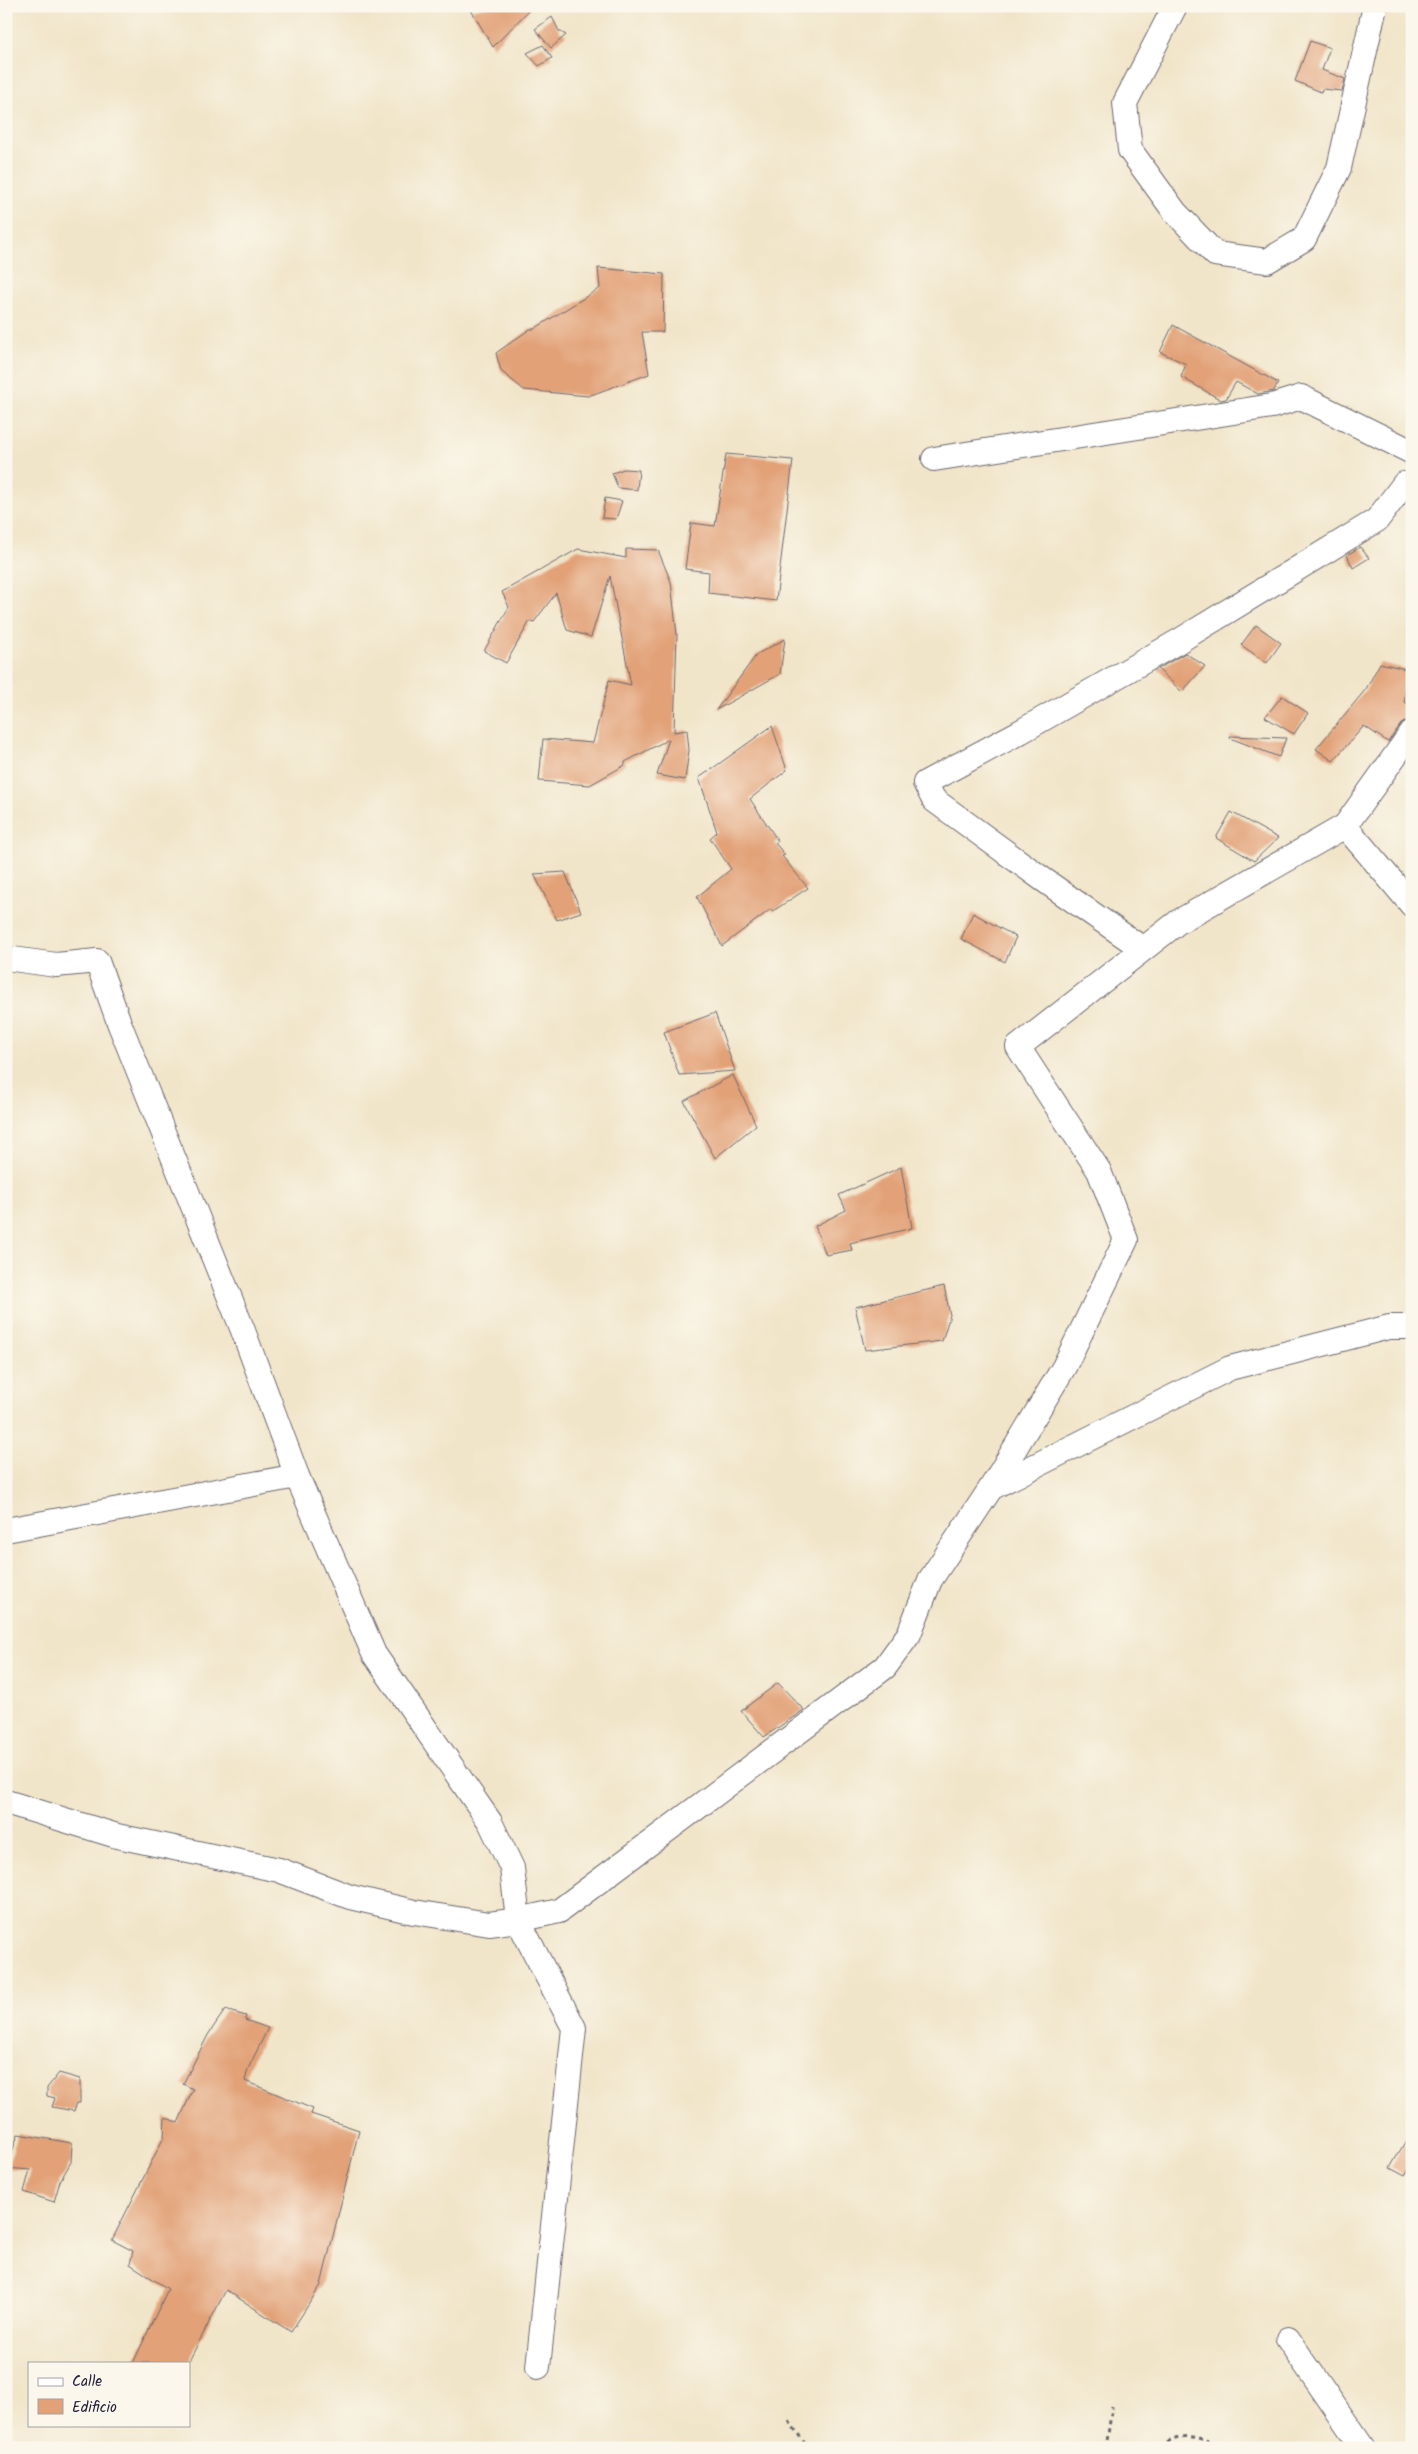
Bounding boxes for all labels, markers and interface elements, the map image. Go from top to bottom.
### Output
legend [28,2362,190,2426]
text: Calle [72,2370,102,2394]
text: Edificio [72,2396,117,2420]

